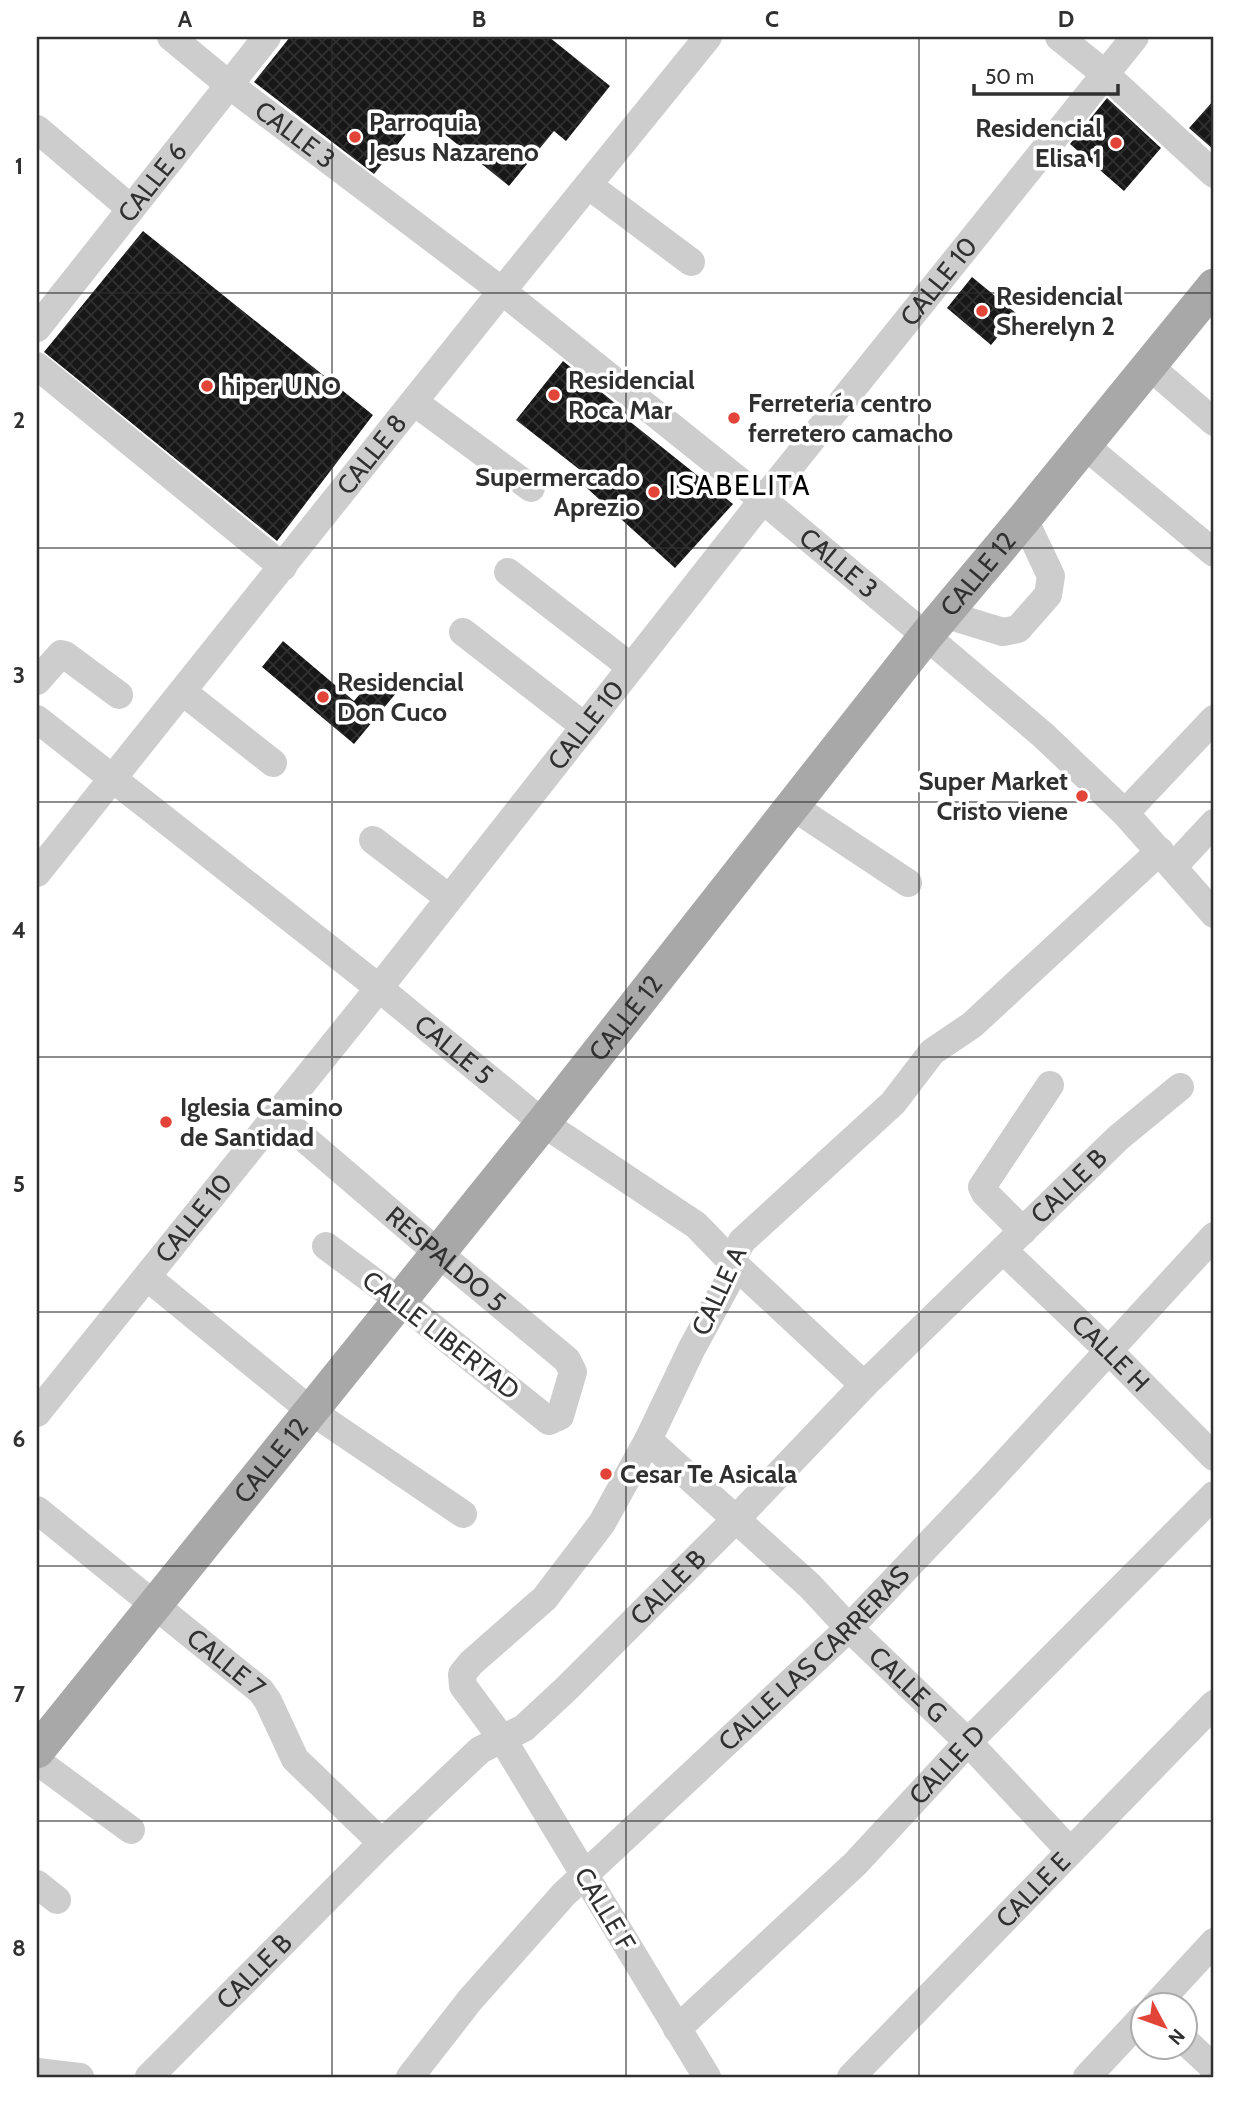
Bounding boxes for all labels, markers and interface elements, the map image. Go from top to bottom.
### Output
text: A [178,5,193,33]
text: B [472,5,486,33]
text: C [765,5,779,33]
text: D [1058,5,1074,33]
scale bar [974,52,1118,96]
text: 50 m [985,64,1034,89]
street label: CALLE 3 [249,94,342,175]
place label: Parroquia Jesus Nazareno [368,106,539,168]
place label: Residencial Elisa 1 [975,112,1102,174]
marker: Parroquia Jesus Nazareno [347,129,363,145]
marker: Residencial Elisa 1 [1108,135,1124,151]
street label: CALLE 6 [111,136,194,229]
text: 1 [15,152,23,180]
street label: CALLE 10 [893,230,984,332]
place label: Residencial Sherelyn 2 [996,280,1123,342]
marker: Residencial Sherelyn 2 [974,303,990,319]
place label: Residencial Roca Mar [568,364,695,426]
place label: hiper UNO [221,370,341,402]
marker: hiper UNO [199,378,215,394]
marker: Residencial Roca Mar [546,387,562,403]
place label: Ferretería centro ferretero camacho [748,387,953,449]
text: 2 [13,406,25,434]
street label: CALLE 8 [330,407,413,501]
marker: Ferretería centro ferretero camacho [726,410,742,426]
place label: Supermercado Aprezio [475,461,640,523]
district label: ISABELITA [669,468,811,502]
marker: Supermercado Aprezio [646,484,662,500]
street label: CALLE 3 [793,521,884,605]
street label: CALLE 12 [933,525,1023,623]
text: 3 [13,661,25,689]
place label: Residencial Don Cuco [337,666,464,728]
street label: CALLE 10 [541,674,631,776]
marker: Residencial Don Cuco [315,689,331,705]
place label: Super Market Cristo viene [919,765,1068,827]
marker: Super Market Cristo viene [1074,788,1090,804]
text: 4 [12,916,26,944]
street label: CALLE 12 [582,969,669,1067]
street label: CALLE 5 [408,1008,500,1091]
place label: Iglesia Camino de Santidad [180,1091,343,1153]
marker: Iglesia Camino de Santidad [158,1114,174,1130]
street label: CALLE B [1024,1142,1113,1230]
street label: CALLE 10 [148,1167,239,1269]
text: 5 [13,1170,25,1198]
street label: RESPALDO 5 [379,1199,512,1319]
street label: CALLE A [685,1241,753,1341]
street label: CALLE LIBERTAD [356,1264,526,1406]
street label: CALLE H [1065,1308,1156,1398]
street label: CALLE 12 [227,1411,315,1510]
text: 6 [13,1425,25,1453]
place label: Cesar Te Asicala [620,1458,797,1490]
marker: Cesar Te Asicala [598,1466,614,1482]
street label: CALLE B [623,1543,712,1632]
street label: CALLE LAS CARRERAS [712,1559,916,1758]
street label: CALLE 7 [180,1622,272,1704]
street label: CALLE G [862,1640,954,1729]
text: 7 [13,1680,25,1708]
street label: CALLE D [902,1718,992,1811]
street label: CALLE E [989,1846,1077,1934]
street label: CALLE F [568,1861,643,1957]
street label: CALLE B [210,1927,299,2016]
text: 8 [12,1934,26,1962]
north arrow [1128,1992,1198,2062]
text: N [1163,2024,1190,2049]

